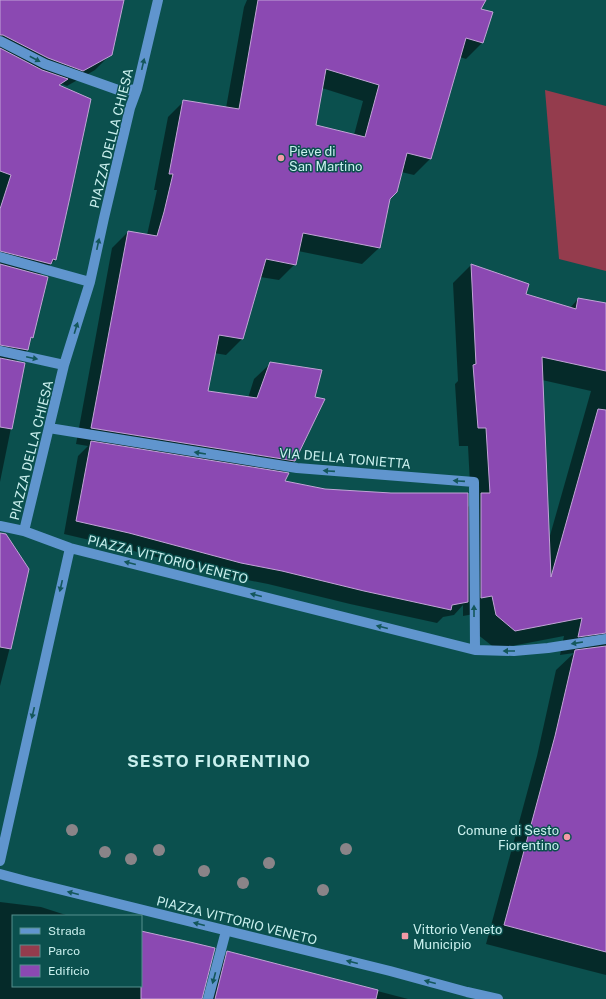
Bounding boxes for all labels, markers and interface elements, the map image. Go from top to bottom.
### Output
one-way arrow [29,55,40,62]
one-way arrow [140,58,146,70]
street label: PIAZZA DELLA CHIESA [87,67,136,210]
place label: Pieve di San Martino [289,144,362,174]
marker: Pieve di San Martino [276,153,286,163]
one-way arrow [96,238,102,250]
one-way arrow [73,322,79,334]
one-way arrow [26,356,38,362]
street label: PIAZZA DELLA CHIESA [7,379,56,522]
street label: VIA DELLA TONIETTA [278,445,412,472]
one-way arrow [194,450,206,456]
one-way arrow [323,467,335,474]
one-way arrow [453,477,465,484]
street label: PIAZZA VITTORIO VENETO [86,532,250,587]
one-way arrow [124,560,136,566]
one-way arrow [58,580,64,593]
one-way arrow [250,592,262,598]
one-way arrow [471,604,477,617]
one-way arrow [376,623,389,629]
one-way arrow [571,640,583,646]
one-way arrow [503,647,515,654]
one-way arrow [29,707,35,719]
district label: SESTO FIORENTINO [127,751,311,771]
place label: Comune di Sesto Fiorentino [457,823,559,853]
marker: Comune di Sesto Fiorentino [562,832,572,842]
one-way arrow [66,889,79,895]
street label: PIAZZA VITTORIO VENETO [155,893,319,948]
legend [12,915,142,987]
one-way arrow [193,921,205,927]
place label: Vittorio Veneto Municipio [413,922,502,952]
text: Strada [48,924,85,938]
marker: Vittorio Veneto Municipio [400,931,410,941]
text: Parco [48,944,80,958]
one-way arrow [346,959,358,965]
text: Edificio [48,964,90,978]
one-way arrow [210,972,216,985]
one-way arrow [424,979,436,985]

